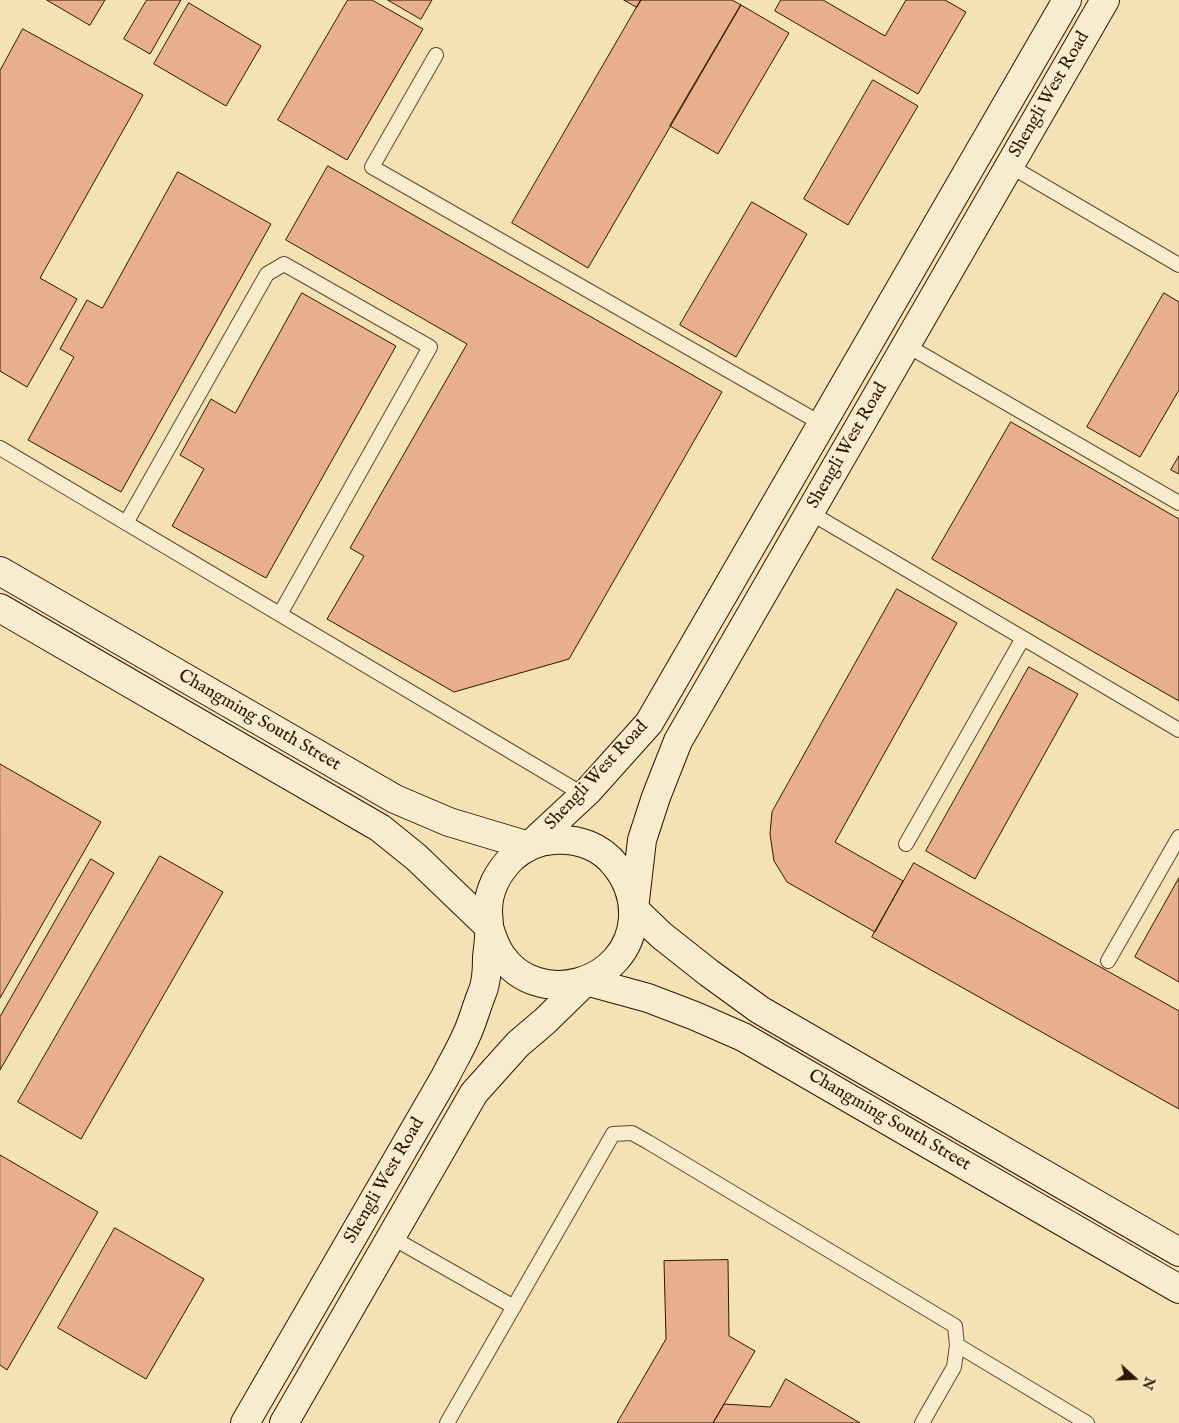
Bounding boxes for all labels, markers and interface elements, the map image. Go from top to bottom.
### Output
street label: Shengli West Road [1005,28,1095,162]
street label: Shengli West Road [803,379,893,513]
street label: Changming South Street [174,666,344,776]
street label: Shengli West Road [541,717,653,835]
street label: Changming South Street [804,1066,974,1176]
street label: Shengli West Road [340,1114,430,1248]
north arrow [1109,1353,1159,1403]
text: N [1138,1374,1159,1392]

